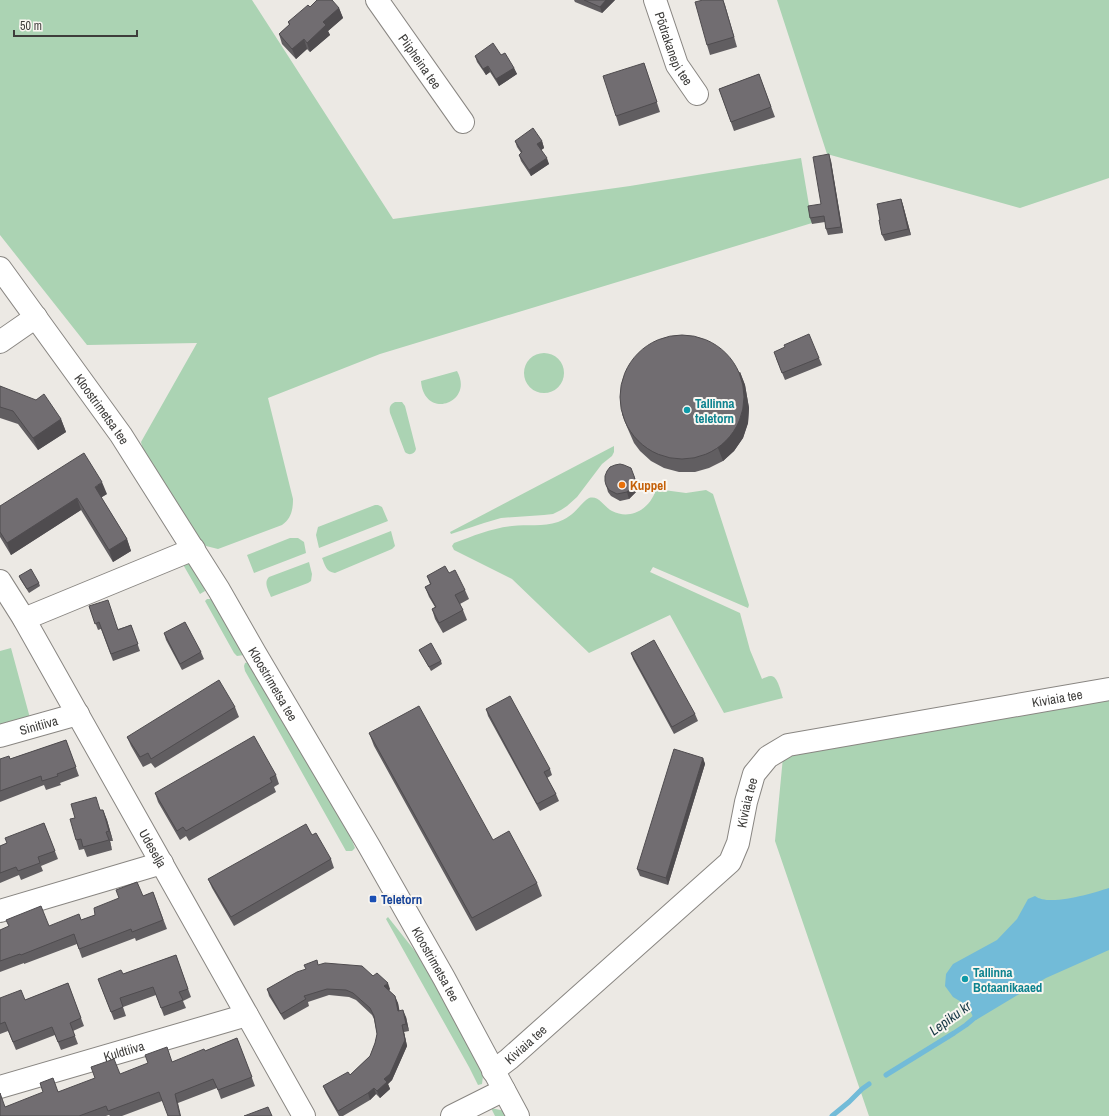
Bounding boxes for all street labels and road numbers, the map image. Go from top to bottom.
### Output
street label: Põdrakanepi tee [651,10,696,89]
street label: Piipheina tee [395,31,445,93]
street label: Kloostrimetsa tee [70,371,133,448]
street label: Kloostrimetsa tee [244,644,301,724]
street label: Kiviaia tee [1030,686,1084,711]
street label: Sinitiiva [17,712,60,739]
street label: Kiviaia tee [733,776,762,829]
street label: Udeselja [135,826,170,871]
street label: Kloostrimetsa tee [408,924,463,1005]
street label: Kiviaia tee [501,1021,551,1068]
street label: Kuldtiiva [102,1037,146,1065]

